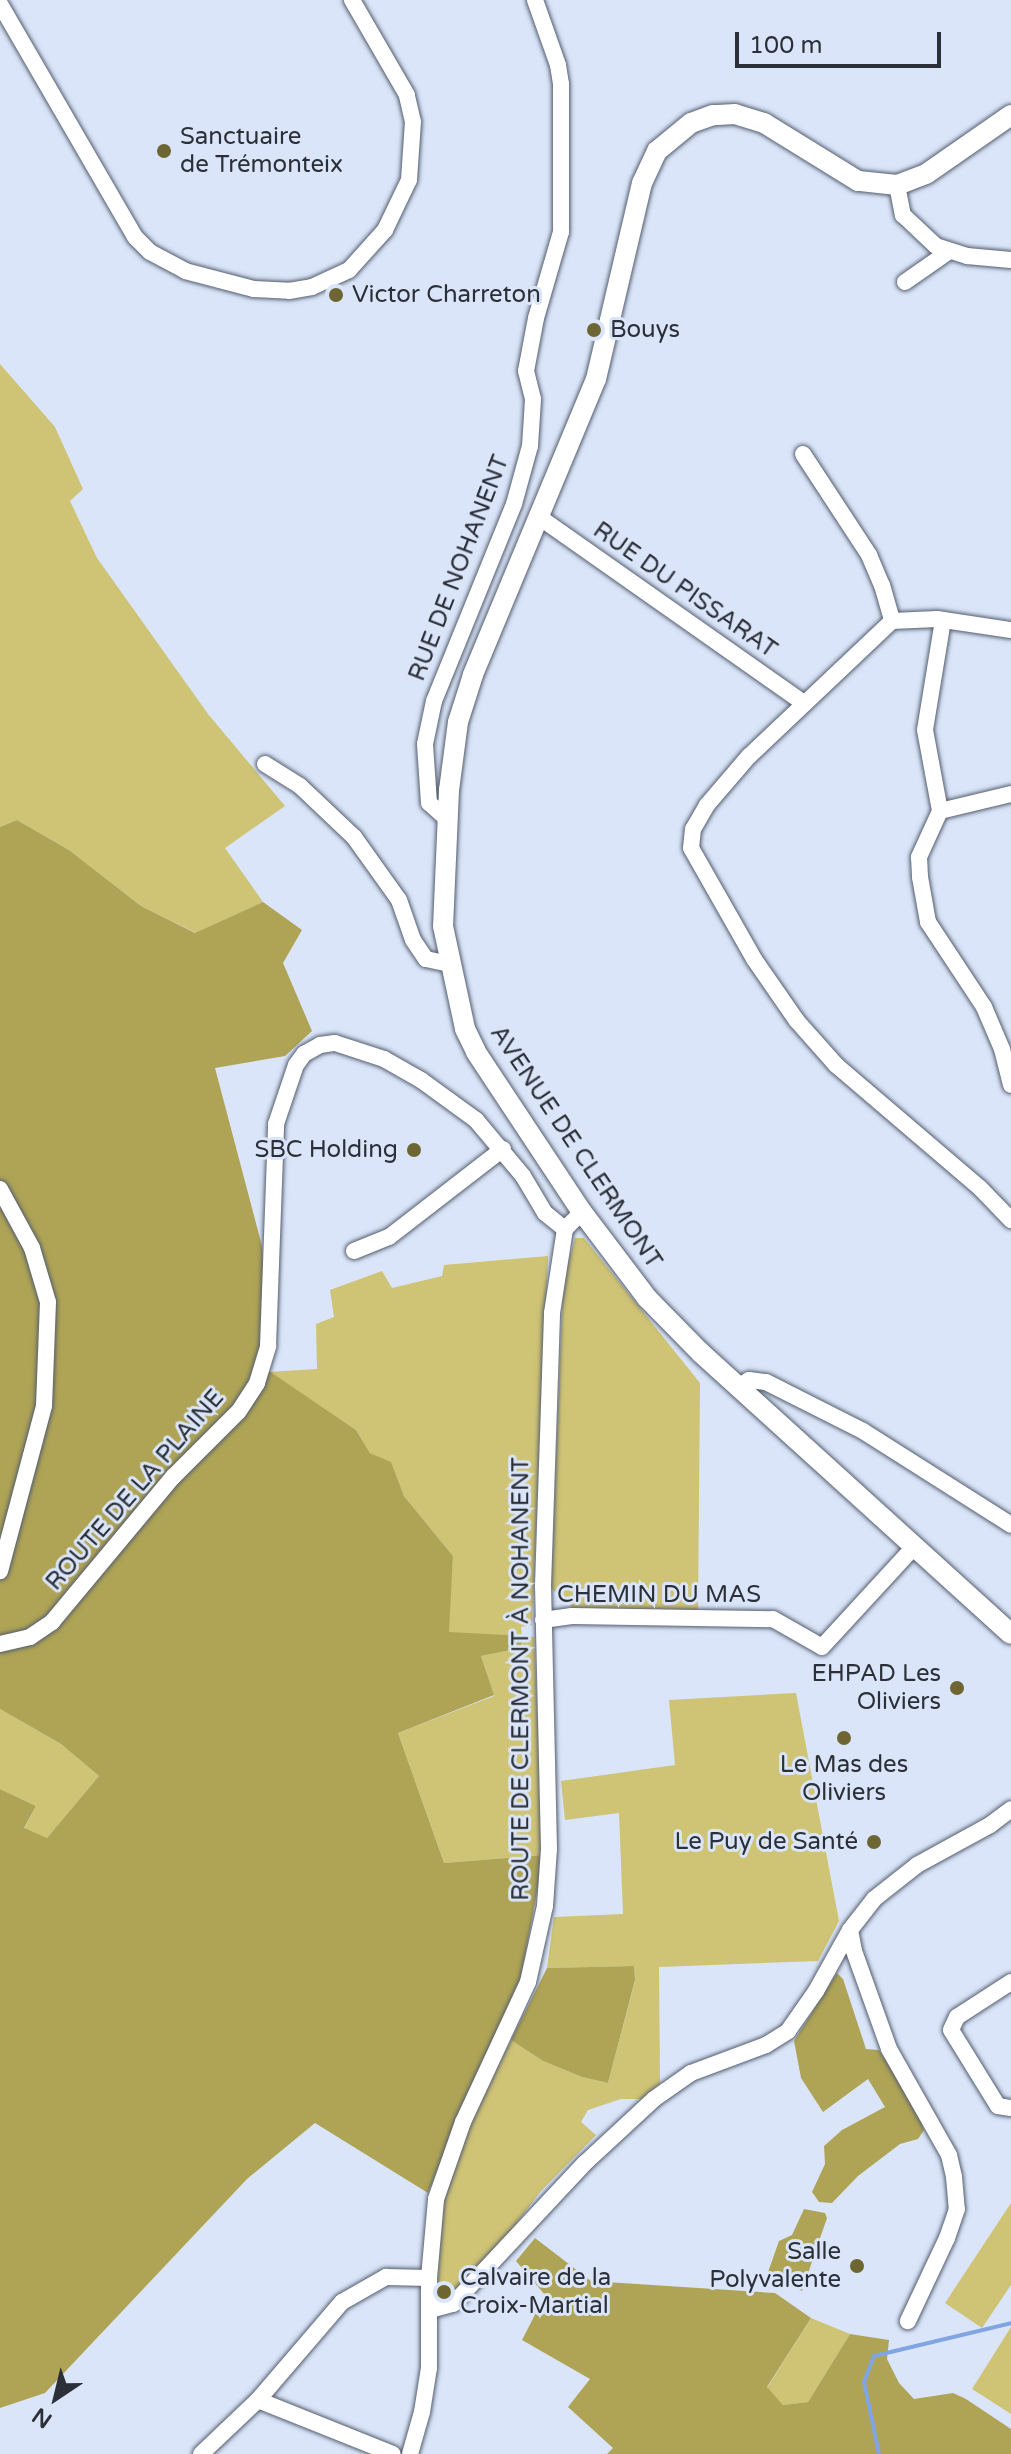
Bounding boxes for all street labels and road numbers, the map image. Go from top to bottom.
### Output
street label: RUE DE NOHANENT [403,451,515,685]
street label: RUE DU PISSARAT [588,516,782,664]
street label: AVENUE DE CLERMONT [484,1020,668,1274]
street label: ROUTE DE LA PLAINE [40,1384,230,1596]
street label: ROUTE DE CLERMONT À NOHANENT [507,1457,535,1901]
street label: CHEMIN DU MAS [557,1581,761,1609]

